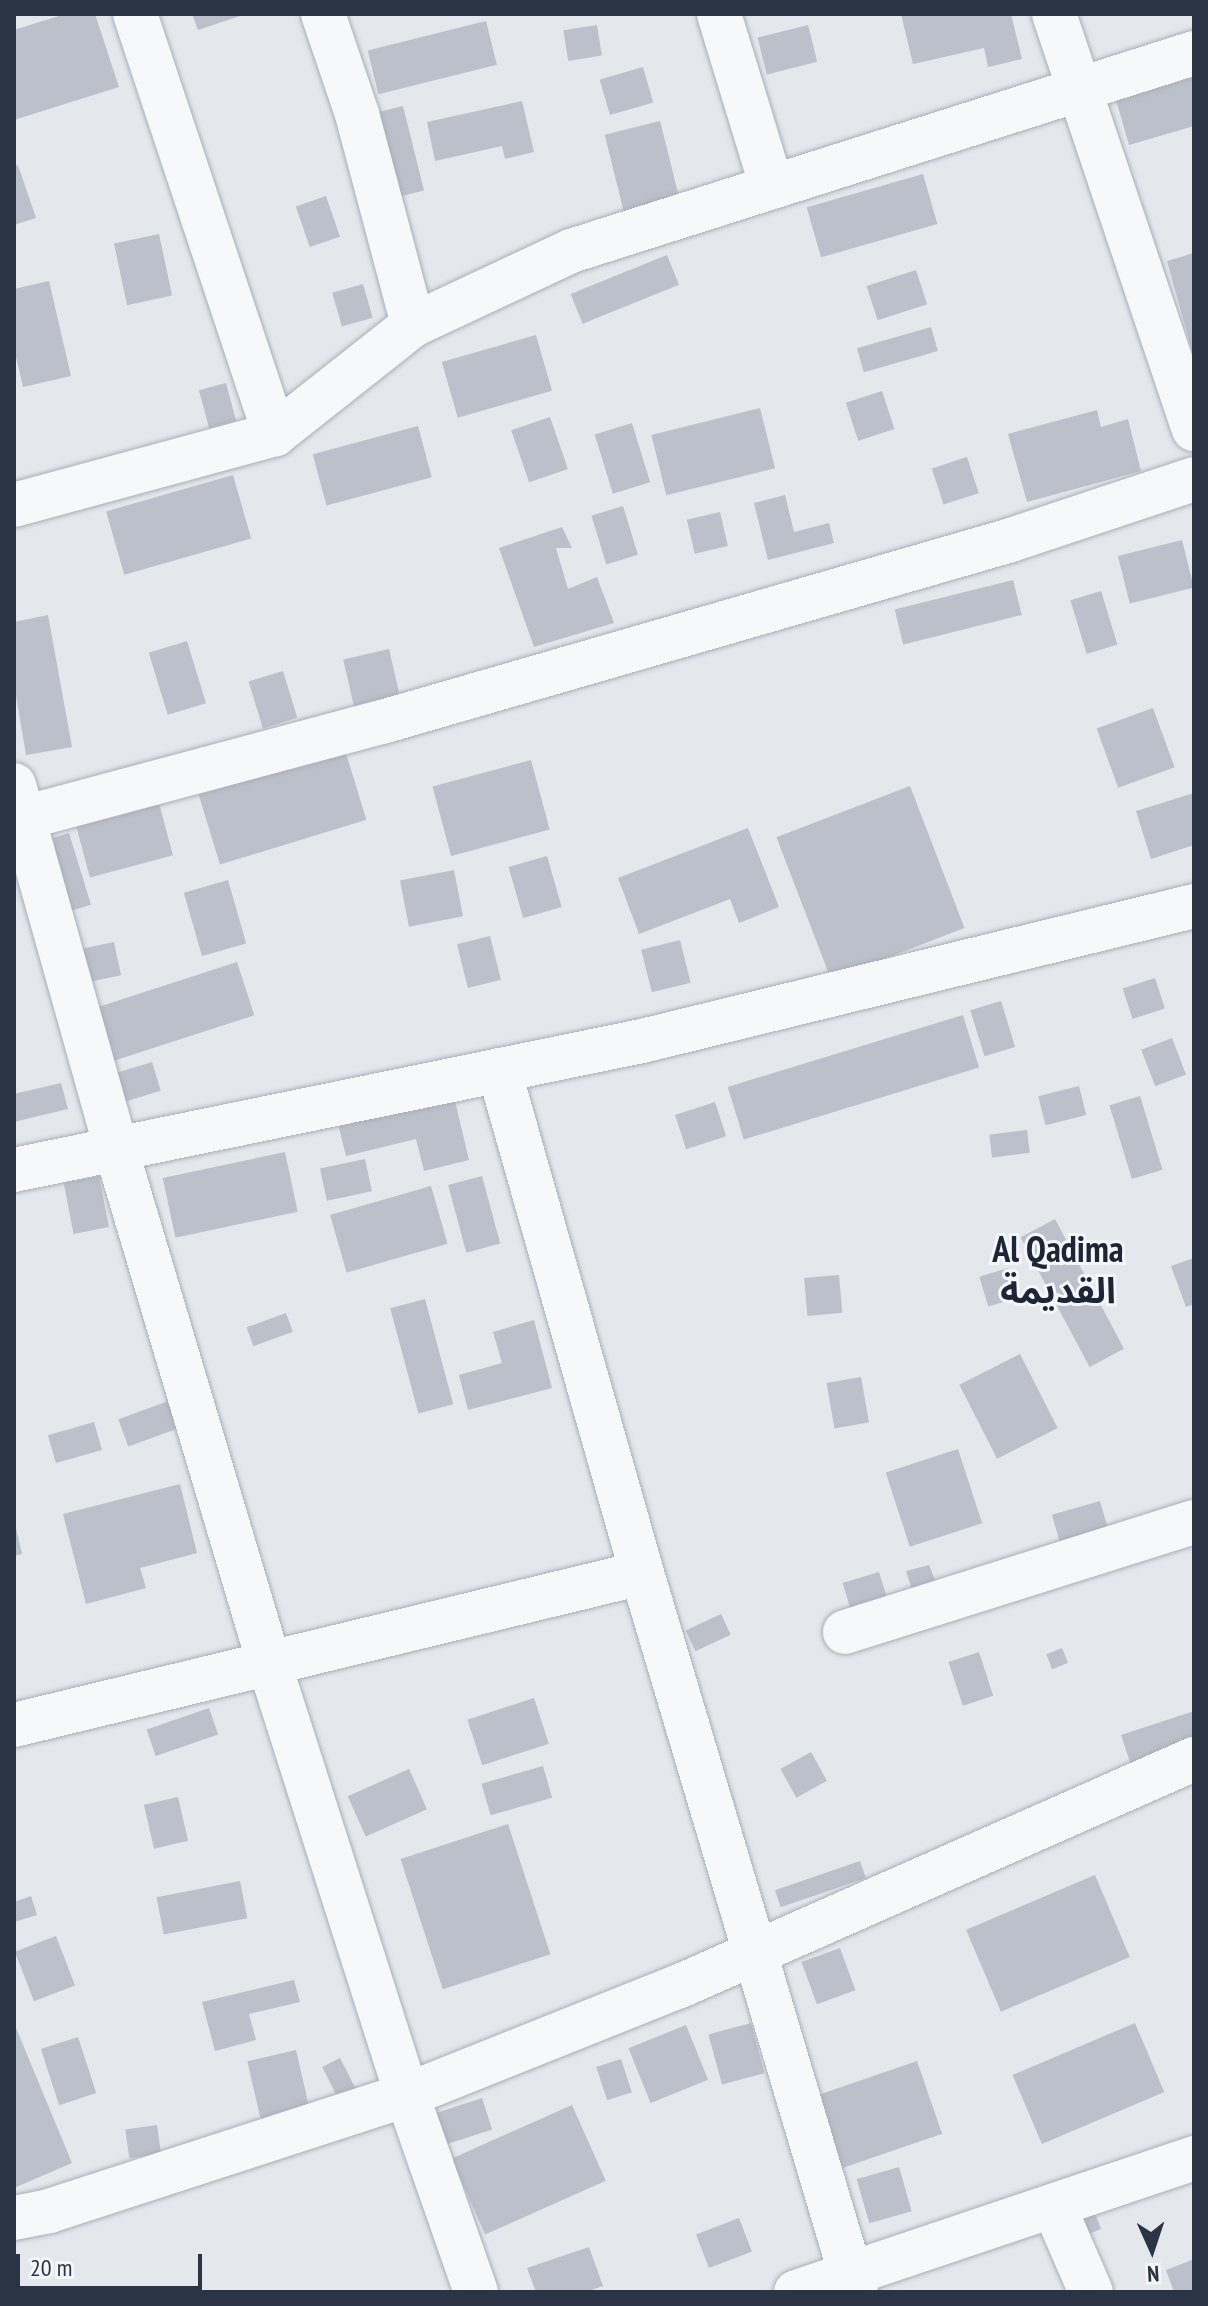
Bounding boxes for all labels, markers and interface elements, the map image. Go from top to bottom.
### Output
district label: Al Qadima القديمة [992,1226,1124,1311]
north arrow [1112,2210,1192,2290]
scale bar [20,2238,206,2288]
text: 20 m [30,2252,72,2283]
text: N [1147,2260,1160,2288]

